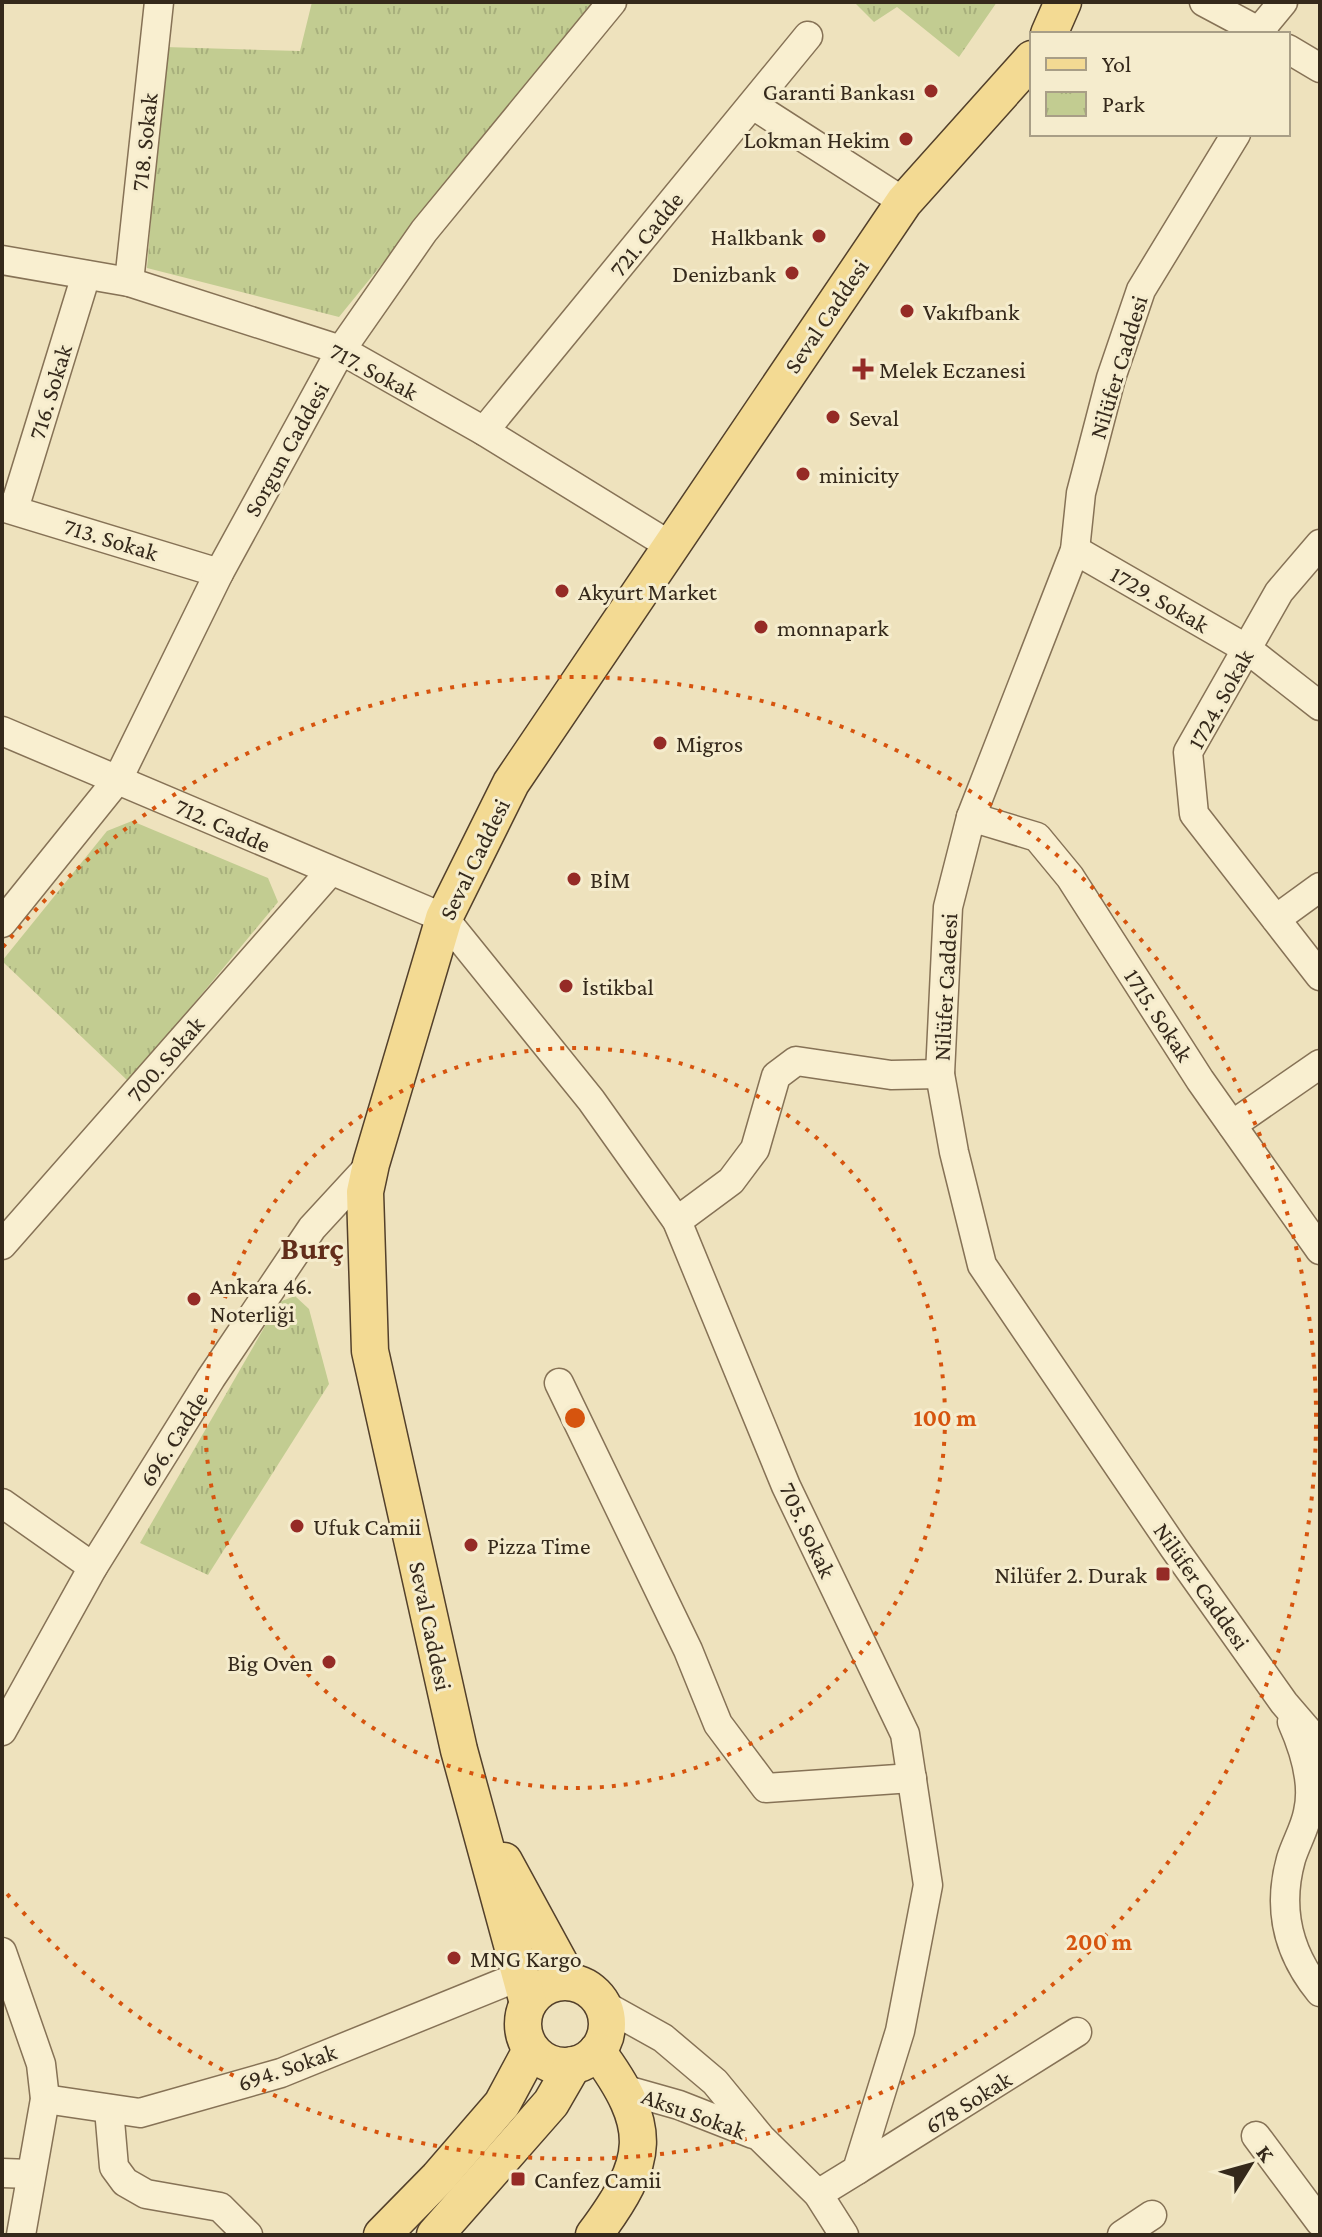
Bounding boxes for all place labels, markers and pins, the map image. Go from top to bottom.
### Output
place label: Garanti Bankası [763,78,915,105]
marker: Garanti Bankası [922,82,940,100]
place label: Lokman Hekim [744,126,890,153]
marker: Lokman Hekim [897,130,915,148]
place label: Halkbank [711,223,804,250]
marker: Halkbank [810,227,828,245]
place label: Denizbank [672,260,777,287]
marker: Denizbank [783,264,801,282]
place label: Vakıfbank [923,298,1020,325]
marker: Vakıfbank [898,302,916,320]
place label: Melek Eczanesi [879,356,1026,383]
marker: Melek Eczanesi [854,360,872,378]
place label: Seval [849,404,899,431]
marker: Seval [824,408,842,426]
place label: minicity [819,461,900,488]
marker: minicity [794,465,812,483]
place label: Akyurt Market [578,578,718,605]
marker: Akyurt Market [553,582,571,600]
place label: monnapark [777,614,889,641]
marker: monnapark [752,618,770,636]
place label: Migros [676,730,743,757]
marker: Migros [651,734,669,752]
place label: BİM [590,866,630,893]
marker: BİM [565,870,583,888]
place label: İstikbal [582,973,654,1000]
marker: İstikbal [557,977,575,995]
place label: Ankara 46. Noterliği [210,1272,312,1327]
marker: Ankara 46. Noterliği [185,1290,203,1308]
centre of rings [561,1404,589,1432]
place label: Ufuk Camii [313,1513,421,1540]
marker: Ufuk Camii [288,1517,306,1535]
place label: Pizza Time [487,1532,590,1559]
marker: Pizza Time [462,1536,480,1554]
place label: Nilüfer 2. Durak [995,1561,1148,1588]
marker: Nilüfer 2. Durak [1154,1565,1172,1583]
place label: Big Oven [227,1649,313,1676]
marker: Big Oven [320,1653,338,1671]
place label: MNG Kargo [470,1945,582,1972]
marker: MNG Kargo [445,1949,463,1967]
place label: Canfez Camii [534,2166,661,2193]
marker: Canfez Camii [509,2170,527,2188]

